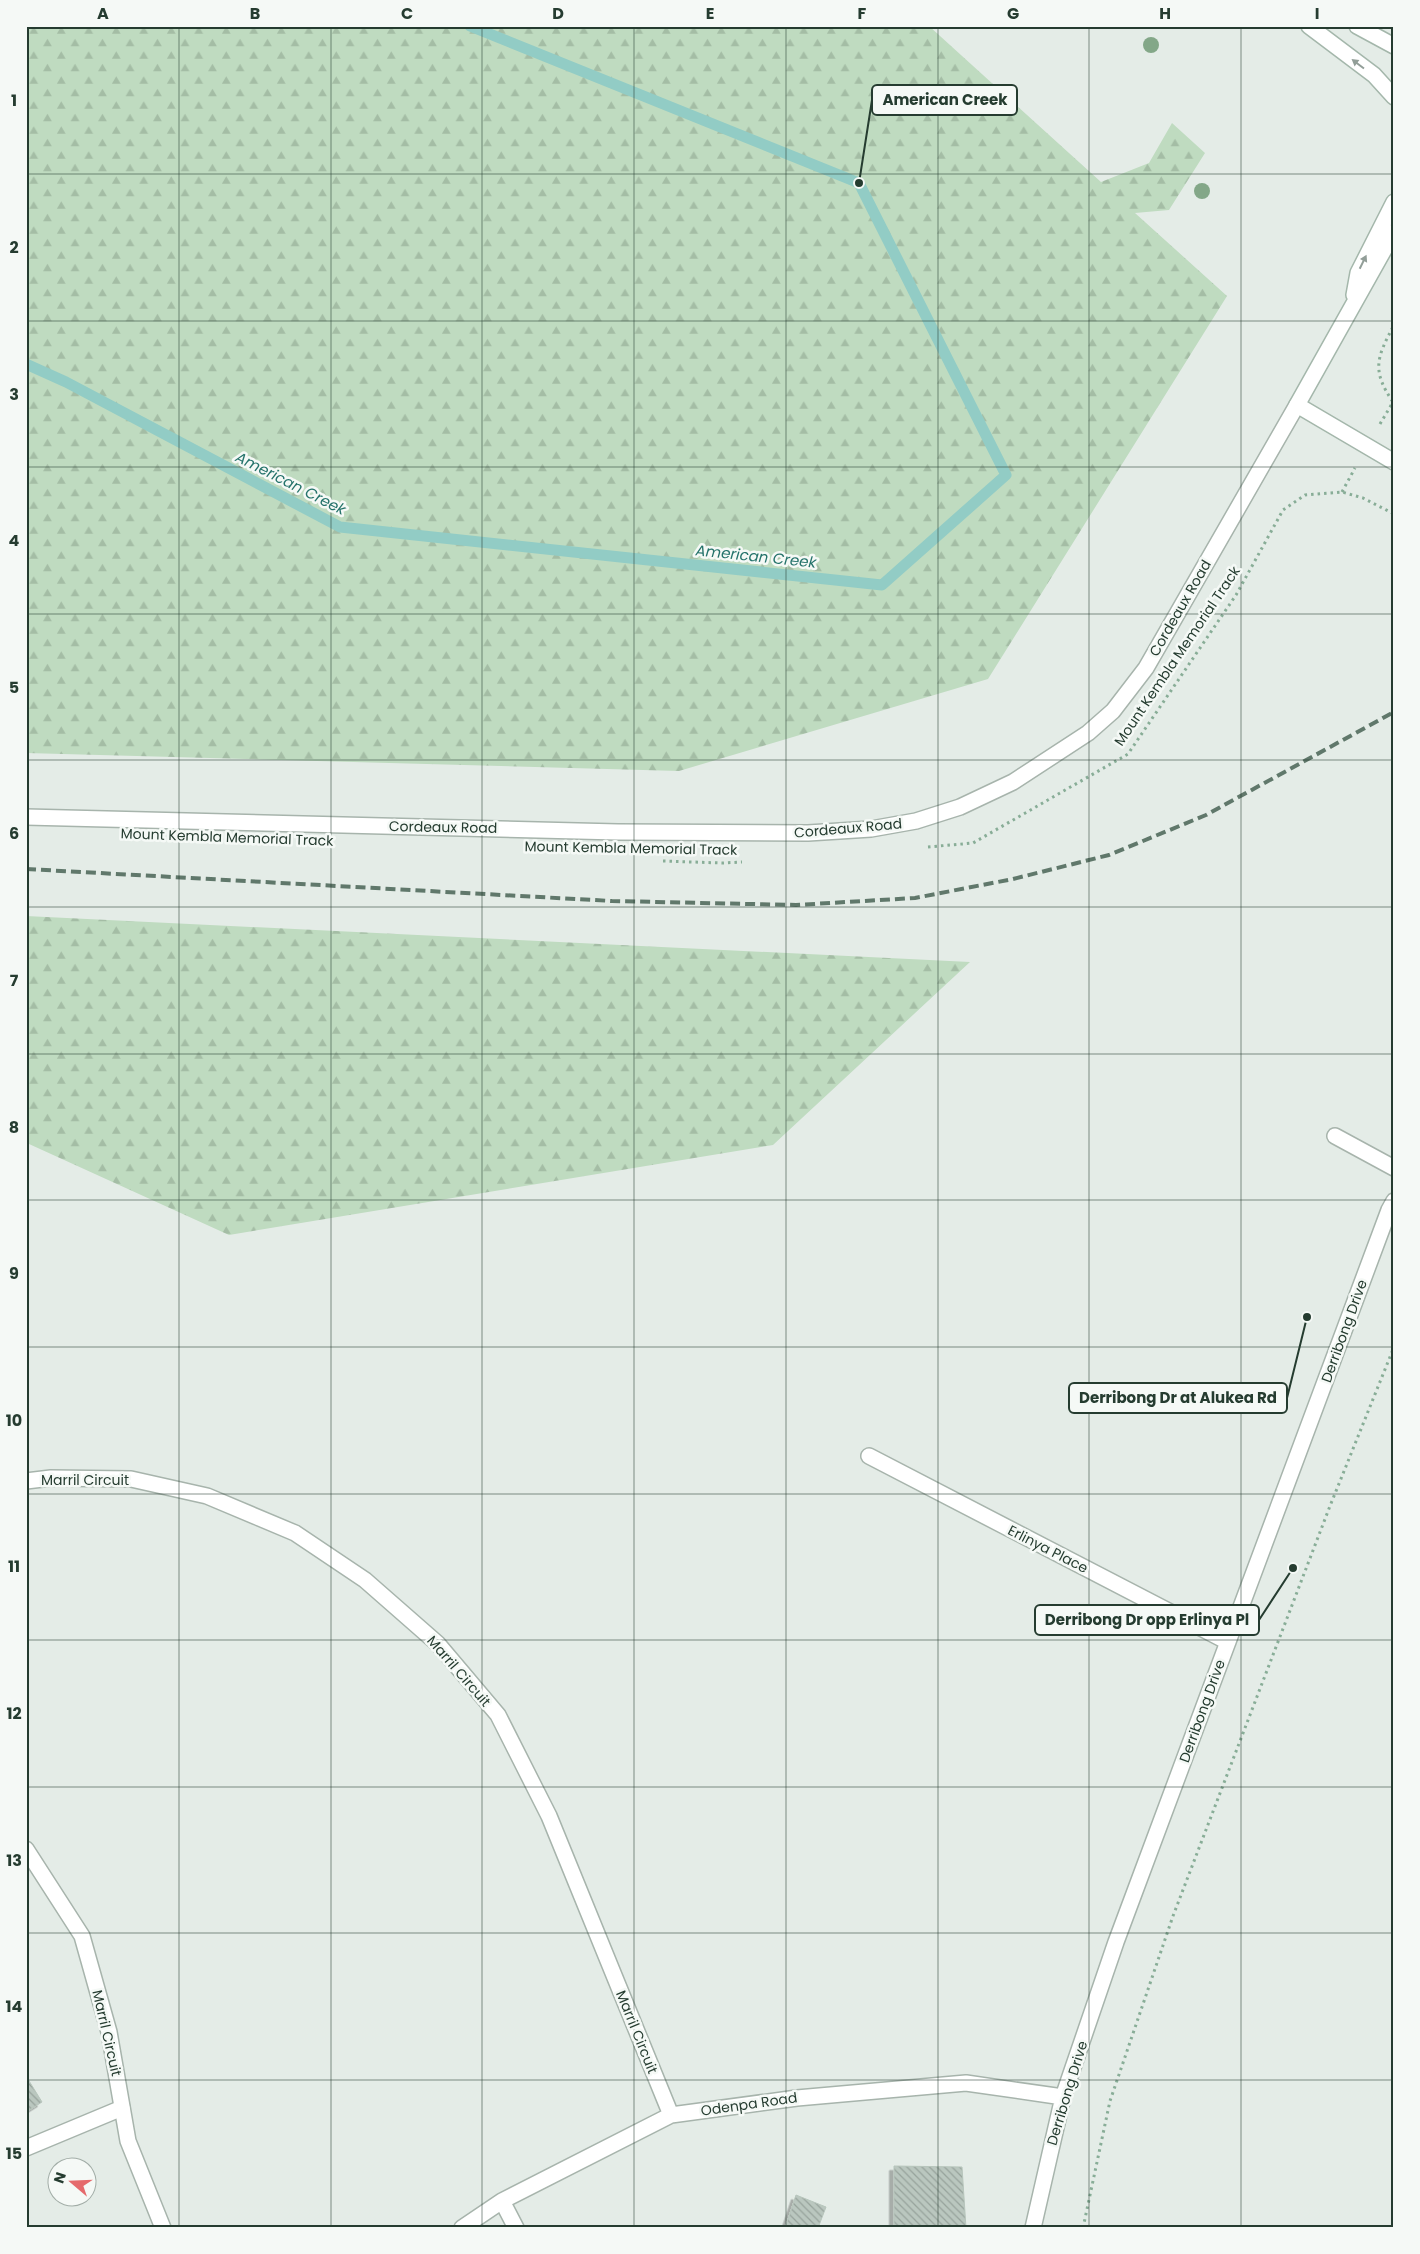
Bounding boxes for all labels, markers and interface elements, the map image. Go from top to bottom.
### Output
text: A [97,2,109,25]
text: B [250,2,260,25]
text: C [401,2,413,25]
text: D [552,2,564,25]
text: E [706,2,714,25]
text: F [858,2,867,25]
text: G [1007,2,1019,25]
text: H [1159,2,1171,25]
text: I [1315,2,1319,25]
one-way arrow [1352,58,1365,69]
callout: American Creek [872,85,1017,115]
text: 1 [11,89,17,112]
text: American Creek [882,89,1008,110]
text: 2 [9,236,19,259]
one-way arrow [1359,255,1367,269]
text: 3 [9,383,19,406]
water label: American Creek [231,446,351,520]
text: 4 [9,529,20,552]
water label: American Creek [694,539,819,573]
street label: Cordeaux Road [1144,556,1216,660]
street label: Mount Kembla Memorial Track [1109,562,1245,750]
text: 5 [9,676,19,699]
street label: Cordeaux Road [793,813,903,843]
street label: Cordeaux Road [389,816,497,838]
text: 6 [9,822,19,845]
street label: Mount Kembla Memorial Track [120,823,334,851]
street label: Mount Kembla Memorial Track [524,836,738,860]
text: 7 [10,969,19,992]
text: 8 [9,1116,19,1139]
text: 9 [9,1262,19,1285]
street label: Derribong Drive [1316,1276,1372,1385]
callout: Derribong Dr at Alukea Rd [1069,1383,1287,1413]
text: Derribong Dr at Alukea Rd [1079,1387,1277,1408]
text: 10 [6,1409,22,1432]
street label: Marril Circuit [41,1470,129,1490]
street label: Erlinya Place [1004,1520,1092,1578]
text: 11 [8,1555,20,1578]
callout: Derribong Dr opp Erlinya Pl [1035,1605,1259,1635]
text: Derribong Dr opp Erlinya Pl [1045,1609,1249,1630]
street label: Marril Circuit [423,1631,495,1711]
street label: Derribong Drive [1174,1656,1230,1765]
text: 12 [6,1702,22,1725]
text: 13 [6,1849,22,1872]
street label: Marril Circuit [611,1987,663,2077]
street label: Marril Circuit [87,1988,127,2078]
text: 14 [6,1995,23,2018]
street label: Derribong Drive [1042,2038,1092,2148]
street label: Odenpa Road [699,2087,799,2121]
text: 15 [6,2142,22,2165]
north arrow [48,2156,98,2206]
text: N [49,2170,71,2186]

